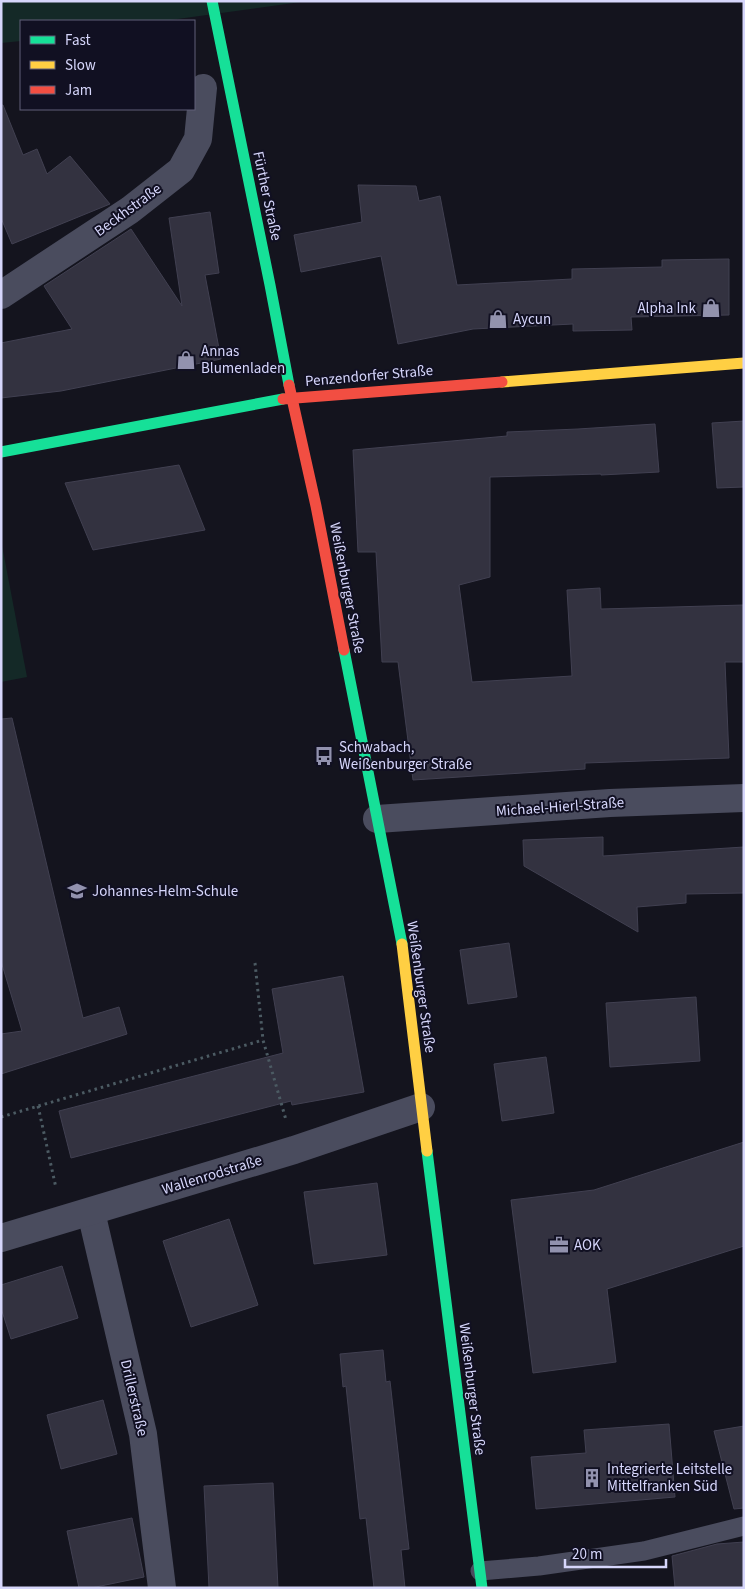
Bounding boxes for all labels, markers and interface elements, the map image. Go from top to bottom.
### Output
legend [20,20,195,110]
text: Fast [65,30,91,51]
text: Slow [65,55,96,76]
text: Jam [65,80,92,101]
street label: Fürther Straße [247,149,287,243]
street label: Beckhstraße [90,179,166,241]
shop icon: Alpha Ink [700,297,722,319]
place label: Alpha Ink [637,298,697,319]
shop icon: Aycun [487,308,509,330]
place label: Aycun [513,309,551,330]
place label: Annas Blumenladen [201,341,285,379]
shop icon: Annas Blumenladen [175,349,197,371]
street label: Penzendorfer Straße [304,360,434,392]
street label: Weißenburger Straße [324,521,370,655]
place label: Schwabach, Weißenburger Straße [339,737,472,775]
bus stop icon: Schwabach, Weißenburger Straße [313,745,335,767]
street label: Michael-Hierl-Straße [495,792,625,822]
school or university icon: Johannes-Helm-Schule [66,880,88,902]
place label: Johannes-Helm-Schule [92,881,238,902]
street label: Weißenburger Straße [401,920,441,1054]
street label: Wallenrodstraße [159,1150,265,1200]
office icon: AOK [548,1234,570,1256]
place label: AOK [574,1235,601,1256]
street label: Weißenburger Straße [453,1322,491,1456]
street label: Drillerstraße [115,1358,153,1438]
place label: Integrierte Leitstelle Mittelfranken Süd [607,1459,732,1497]
building icon: Integrierte Leitstelle Mittelfranken Süd [581,1467,603,1489]
scale bar [565,1536,666,1568]
text: 20 m [572,1544,602,1565]

